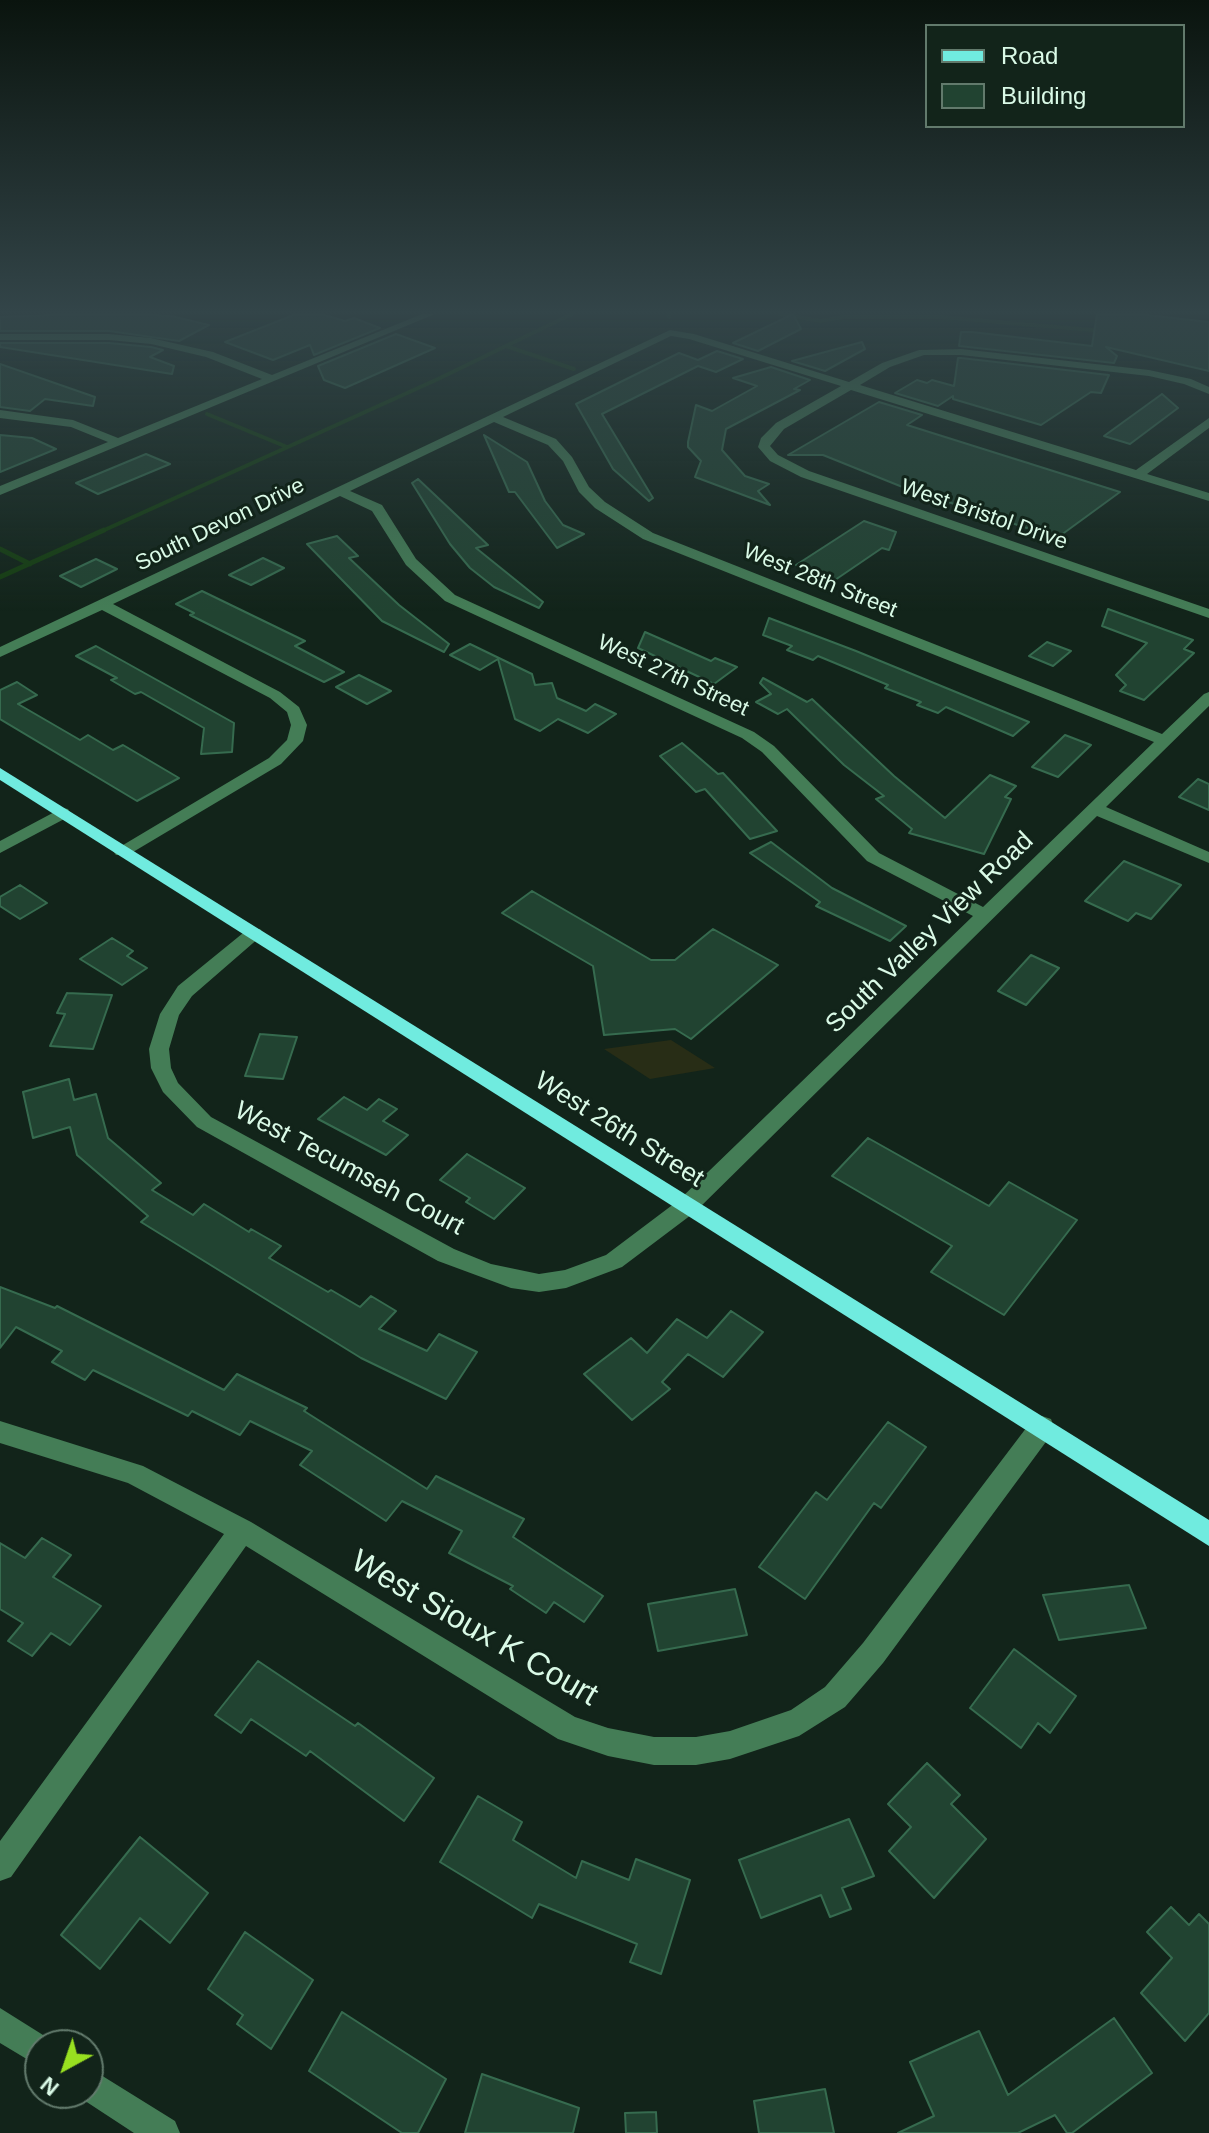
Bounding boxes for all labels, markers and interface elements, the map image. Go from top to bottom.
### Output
legend [925,24,1185,128]
text: Road [1001,42,1058,69]
text: Building [1001,82,1086,109]
street label: South Devon Drive [131,473,309,577]
street label: West Bristol Drive [897,474,1071,556]
street label: West 28th Street [739,538,901,624]
street label: West 27th Street [593,629,753,723]
street label: South Valley View Road [820,826,1040,1040]
street label: West 26th Street [529,1066,709,1194]
street label: West Tecumseh Court [229,1095,469,1243]
street label: West Sioux K Court [344,1543,604,1715]
north arrow [24,2029,104,2109]
text: N [35,2072,64,2101]

